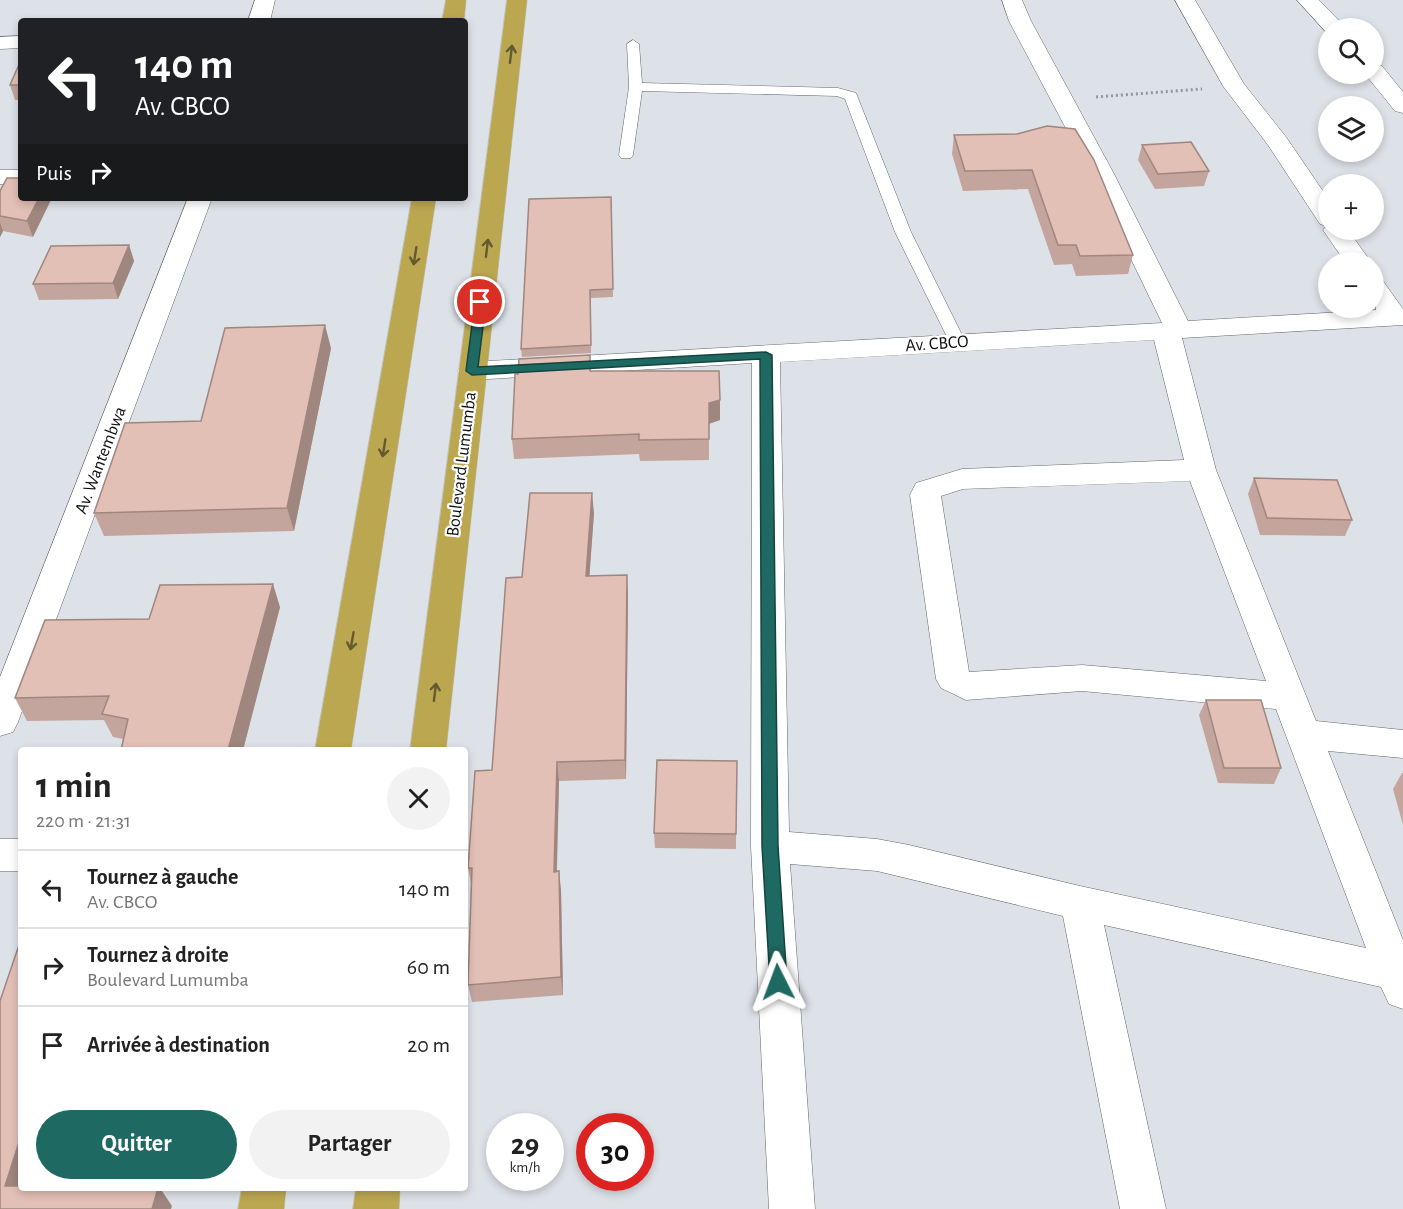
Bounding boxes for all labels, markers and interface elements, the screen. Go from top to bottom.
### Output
map controls [1318,18,1384,318]
button: search [1318,18,1384,84]
icon: left [36,42,114,120]
text: 140 m [135,44,233,86]
one-way arrow [505,45,516,65]
text: Av. CBCO [135,93,230,120]
button: layers [1318,96,1384,162]
icon: right [84,156,117,189]
text: Puis [36,162,72,184]
button: + [1318,174,1384,240]
one-way arrow [482,238,493,258]
one-way arrow [409,245,420,265]
button: − [1318,252,1384,318]
pin [454,276,505,327]
icon: arrive [463,285,496,318]
street label: Av. CBCO [905,333,969,355]
street label: Boulevard Lumumba [444,391,480,537]
street label: Av. Wantembwa [72,404,130,517]
one-way arrow [378,438,389,458]
one-way arrow [346,630,357,650]
one-way arrow [430,682,441,702]
button: close [387,767,450,830]
text: 1 min [36,768,112,804]
text: 220 m · 21:31 [36,811,131,831]
text: Tournez à gauche [87,866,238,888]
icon: left [36,873,69,906]
text: 140 m [399,878,450,900]
text: Av. CBCO [87,892,157,912]
text: Tournez à droite [87,944,229,966]
position arrow [746,950,810,1014]
icon: right [36,951,69,984]
text: 60 m [407,956,450,978]
text: Boulevard Lumumba [87,970,249,990]
icon: arrive [36,1029,69,1062]
text: Arrivée à destination [87,1034,270,1056]
text: 20 m [407,1034,450,1056]
button: Quitter [36,1110,237,1179]
button: Partager [249,1110,450,1179]
speed limit sign: 30 [576,1113,654,1191]
text: 29 [511,1130,539,1160]
text: km/h [510,1160,540,1175]

